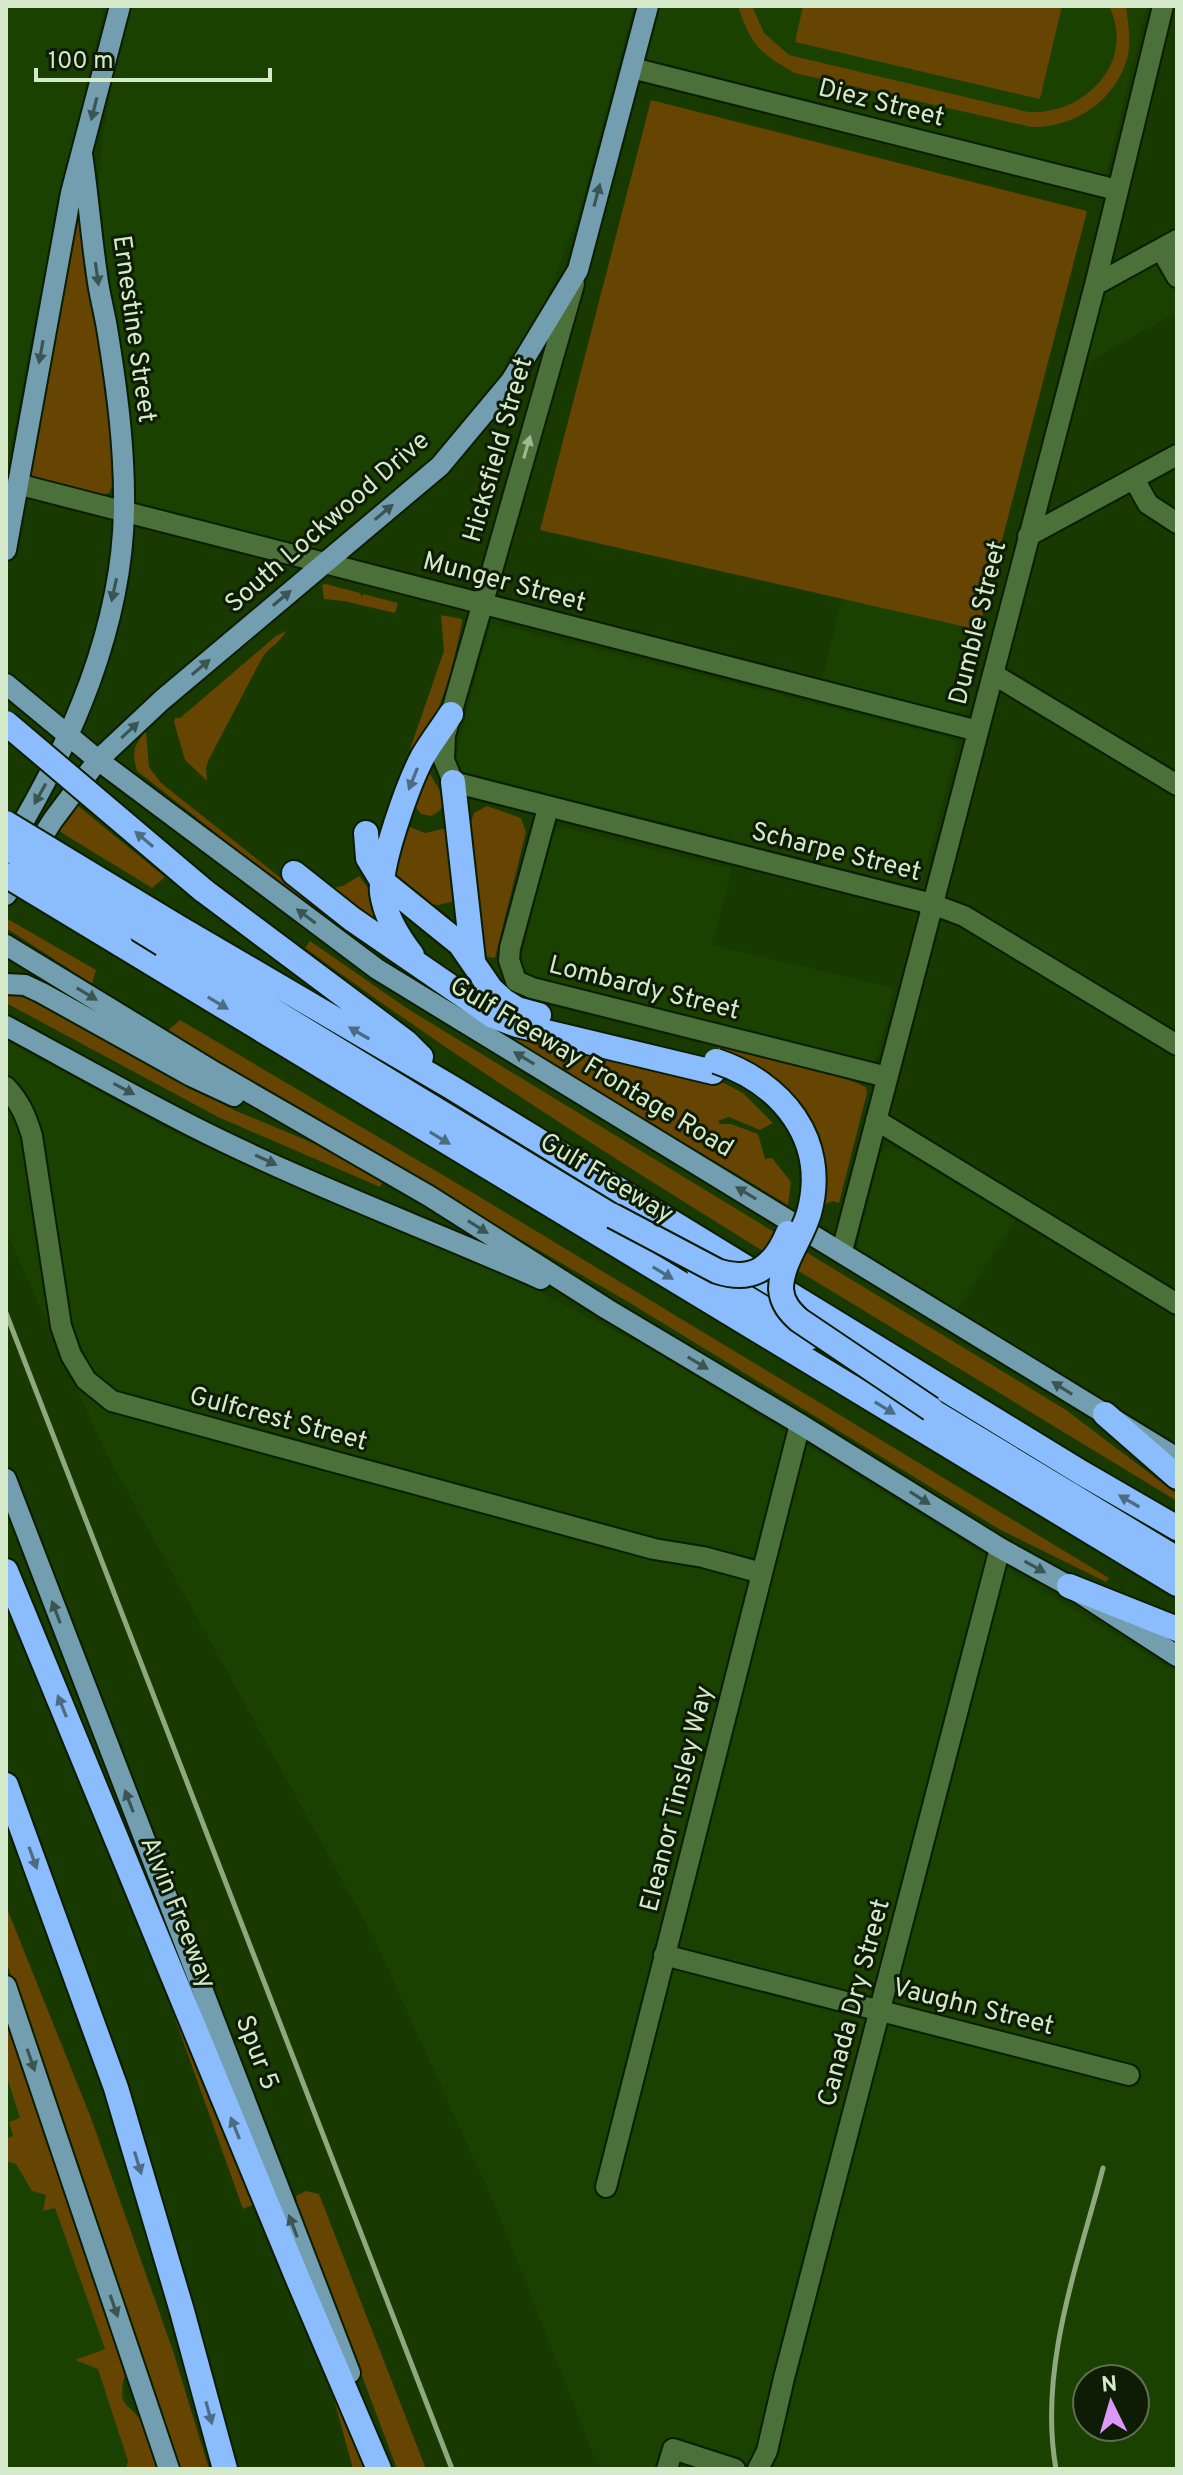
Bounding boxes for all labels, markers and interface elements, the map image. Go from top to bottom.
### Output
scale bar [36,32,270,82]
text: 100 m [48,47,114,77]
street label: Diez Street [814,72,948,136]
one-way arrow [87,97,99,122]
one-way arrow [591,182,604,206]
street label: Ernestine Street [104,233,162,425]
one-way arrow [91,262,104,287]
one-way arrow [35,340,47,365]
street label: Hicksfield Street [457,353,541,547]
street label: South Lockwood Drive [219,425,437,621]
one-way arrow [521,434,534,458]
one-way arrow [373,504,393,521]
street label: Dumble Street [943,538,1015,708]
street label: Munger Street [419,545,589,621]
one-way arrow [107,578,120,603]
one-way arrow [272,590,292,607]
one-way arrow [191,659,211,676]
one-way arrow [120,722,139,740]
one-way arrow [406,767,419,791]
one-way arrow [33,783,47,805]
street label: Scharpe Street [748,816,924,890]
one-way arrow [134,831,154,848]
one-way arrow [295,908,317,924]
street label: Lombardy Street [545,949,743,1029]
street label: Gulf Freeway Frontage Road [443,970,739,1166]
one-way arrow [76,987,98,1001]
one-way arrow [207,996,229,1010]
one-way arrow [348,1027,370,1041]
one-way arrow [513,1051,535,1065]
one-way arrow [113,1083,136,1096]
street label: Gulf Freeway [533,1126,679,1232]
one-way arrow [429,1131,451,1145]
one-way arrow [255,1153,278,1167]
one-way arrow [735,1186,757,1200]
one-way arrow [468,1220,489,1235]
one-way arrow [652,1266,674,1280]
one-way arrow [687,1356,709,1370]
street label: Gulfcrest Street [185,1380,371,1460]
one-way arrow [1052,1381,1073,1396]
one-way arrow [874,1400,896,1414]
one-way arrow [909,1491,931,1505]
one-way arrow [1118,1494,1141,1507]
one-way arrow [1024,1560,1046,1574]
one-way arrow [49,1600,62,1624]
street label: Eleanor Tinsley Way [634,1683,722,1915]
one-way arrow [55,1694,68,1718]
one-way arrow [122,1789,135,1813]
street label: Alvin Freeway [132,1832,222,1994]
one-way arrow [27,1846,39,1870]
street label: Canada Dry Street [811,1896,899,2110]
street label: Vaughn Street [889,1972,1057,2044]
street label: Spur 5 [227,2011,285,2095]
one-way arrow [25,2048,37,2072]
one-way arrow [228,2115,241,2139]
one-way arrow [132,2151,145,2175]
one-way arrow [286,2214,299,2238]
one-way arrow [109,2294,121,2318]
north arrow [1071,2363,1151,2443]
text: N [1100,2371,1119,2400]
one-way arrow [204,2400,216,2425]

